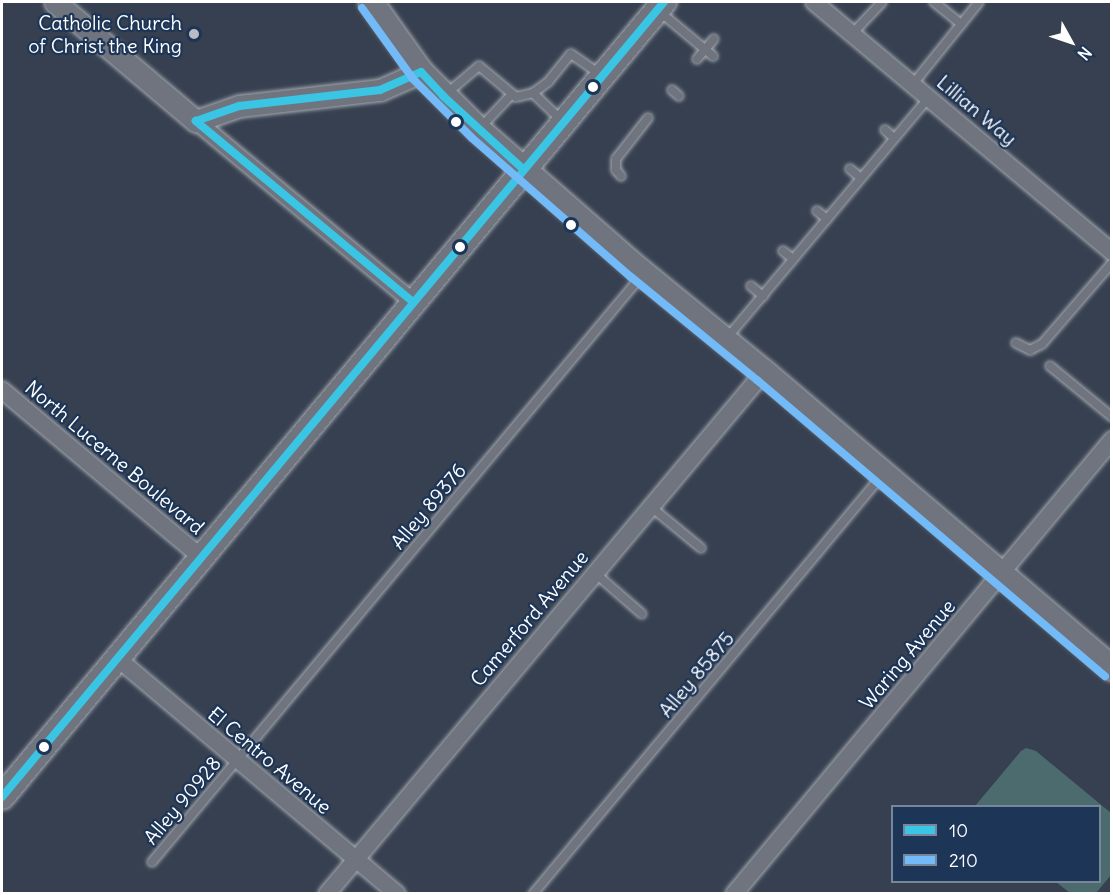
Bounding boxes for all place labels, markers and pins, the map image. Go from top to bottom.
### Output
place label: Catholic Church of Christ the King [28,11,182,58]
marker: Catholic Church of Christ the King [187,27,201,41]
unlabelled marker [587,81,599,93]
unlabelled marker [450,116,462,128]
unlabelled marker [565,219,577,231]
unlabelled marker [454,241,466,253]
unlabelled marker [38,741,50,753]

